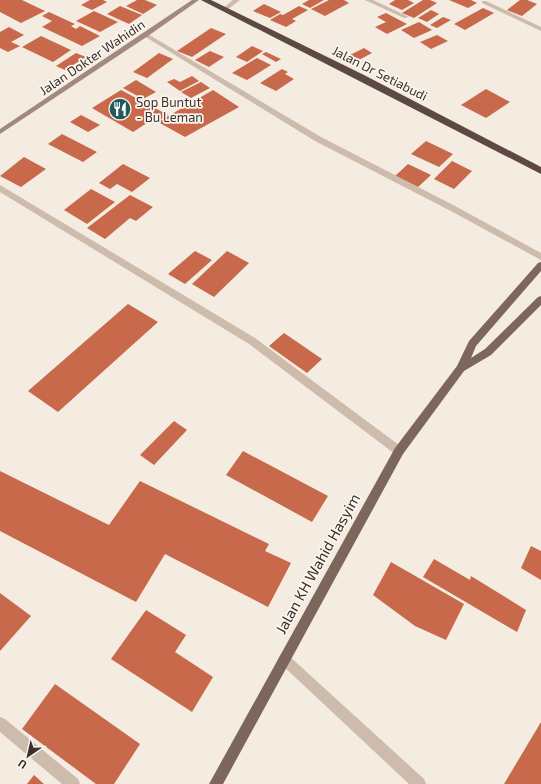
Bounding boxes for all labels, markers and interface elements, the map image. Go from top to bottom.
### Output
street label: Jalan Dokter Wahidin [36,16,148,98]
street label: Jalan Dr Setiabudi [330,42,430,104]
place label: Sop Buntut - Bu Leman [136,94,203,125]
restaurant icon: Sop Buntut - Bu Leman [107,96,133,122]
street label: Jalan KH Wahid Hasyim [271,490,363,637]
north arrow [8,736,48,776]
text: U [15,757,29,772]

